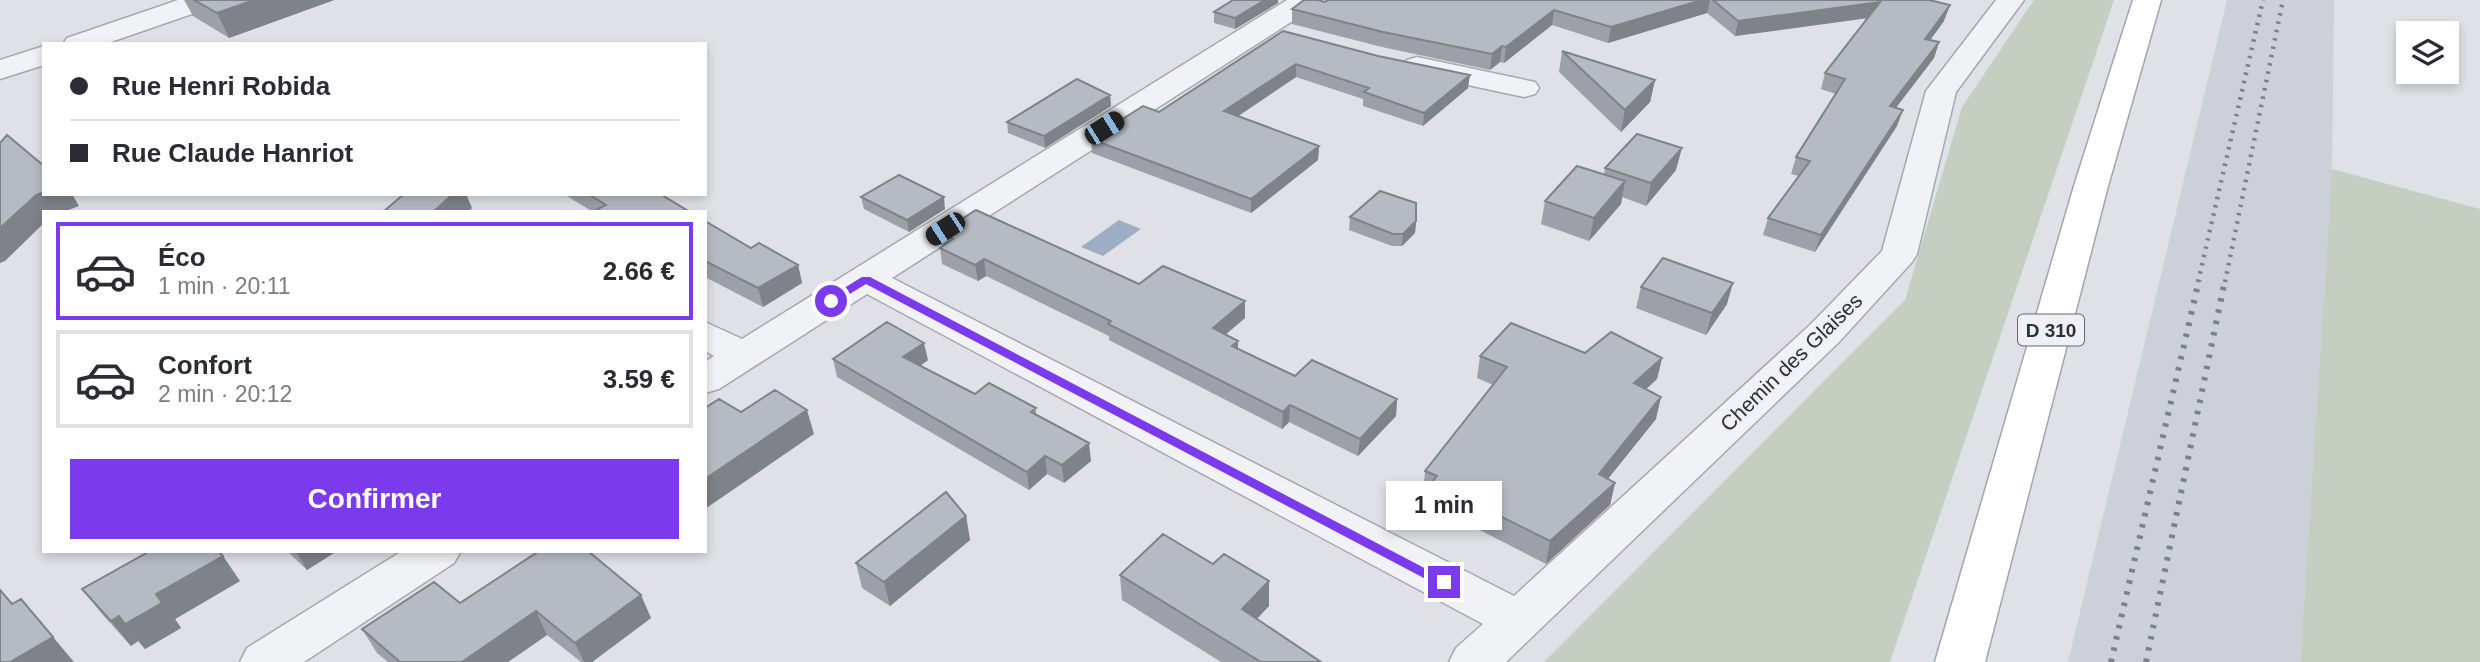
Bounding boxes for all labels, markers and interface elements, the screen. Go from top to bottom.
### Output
map controls [2396,21,2459,84]
button: layers [2396,21,2459,84]
text: Rue Henri Robida [112,71,330,101]
car [1081,108,1128,148]
text: Rue Claude Hanriot [112,138,353,168]
car [922,209,969,249]
icon: car [74,240,137,303]
text: Éco [158,242,206,272]
text: 2.66 € [603,256,675,286]
text: 1 min · 20:11 [158,273,291,299]
route start [815,285,847,317]
street label: Chemin des Glaises [1715,288,1867,436]
road number: D 310 [2018,314,2084,346]
icon: car [74,348,137,411]
text: Confort [158,350,252,380]
text: 3.59 € [603,364,675,394]
text: 2 min · 20:12 [158,381,292,407]
button: Confirmer [70,459,679,539]
callout: 1 min [1386,480,1502,530]
text: 1 min [1414,492,1474,518]
route end [1428,566,1460,598]

